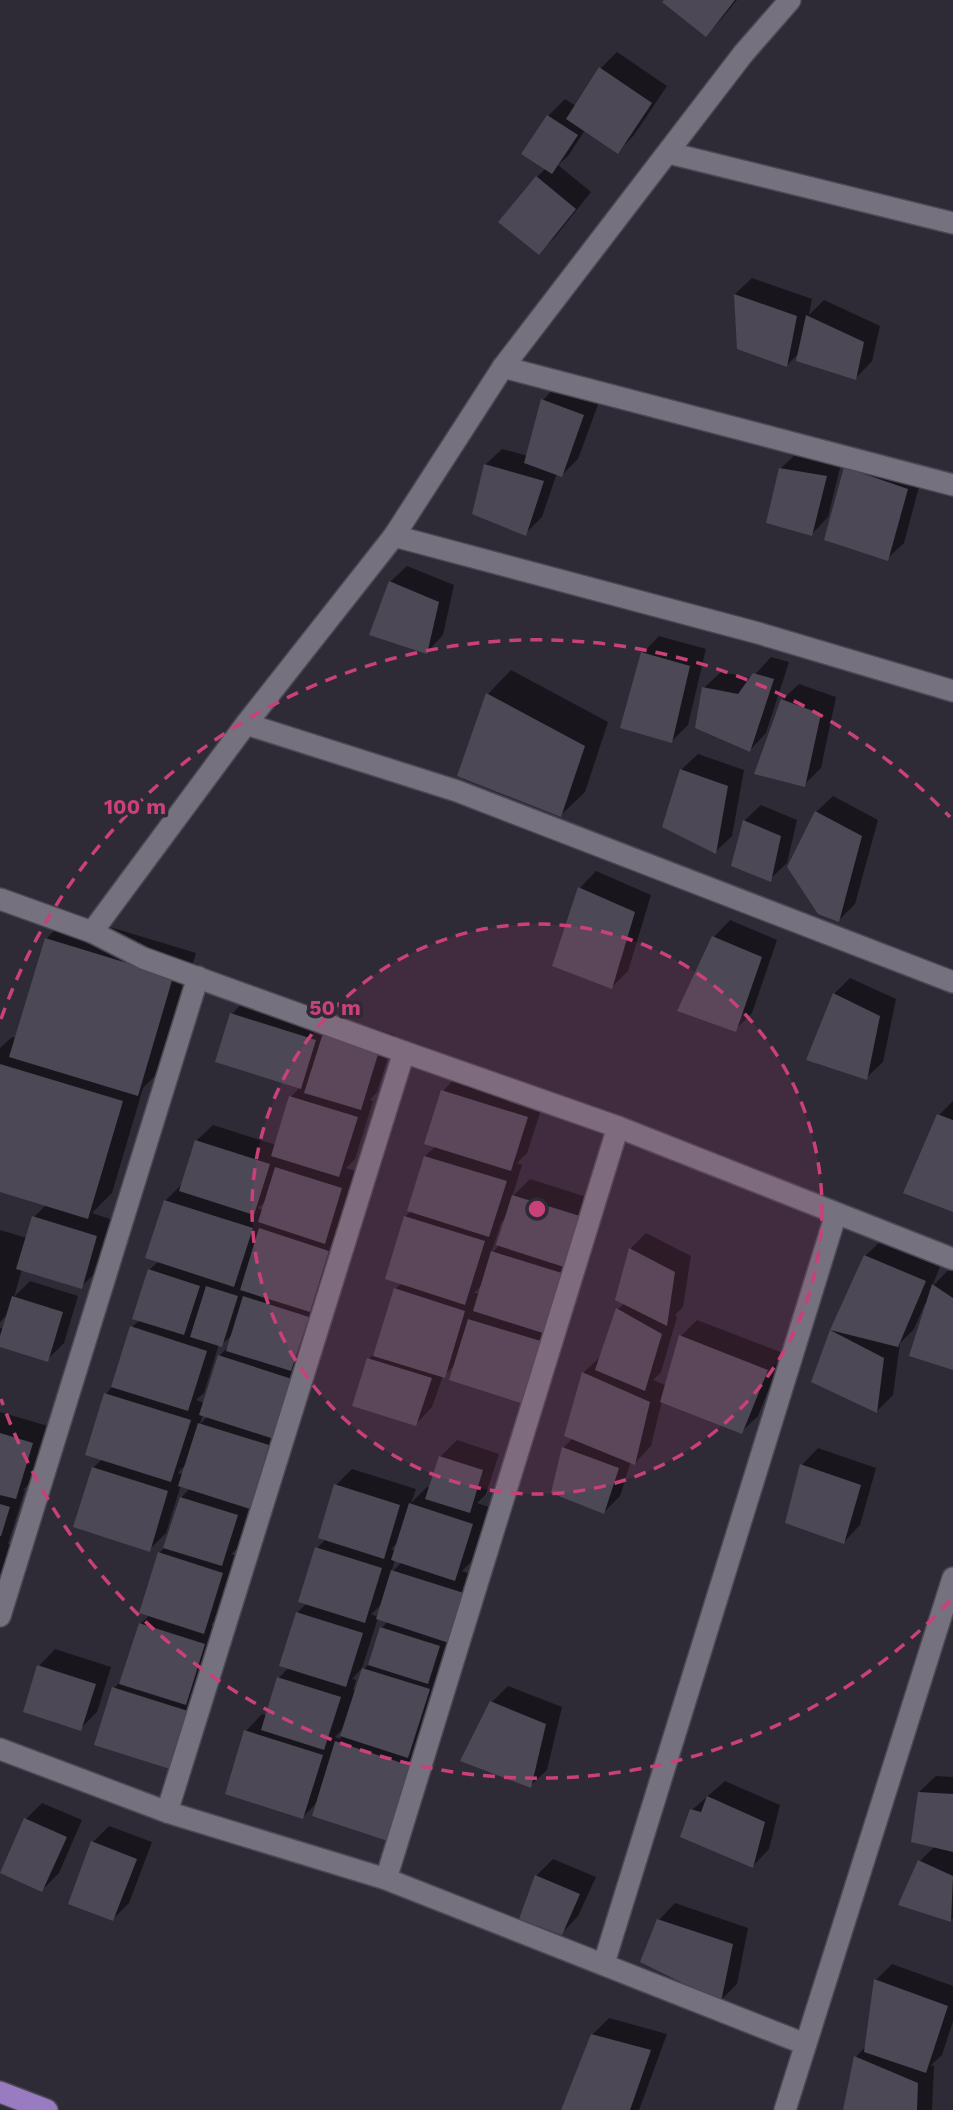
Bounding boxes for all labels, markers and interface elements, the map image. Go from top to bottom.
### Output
text: 100 m [104,794,166,819]
text: 50 m [309,995,361,1020]
centre of rings [525,1197,549,1221]

